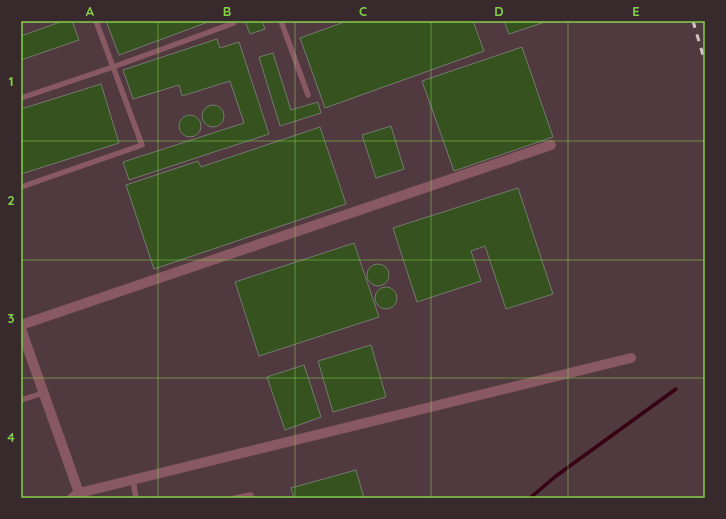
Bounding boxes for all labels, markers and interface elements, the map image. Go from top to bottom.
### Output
text: A [86,3,95,19]
text: B [223,3,231,19]
text: C [359,3,367,19]
text: D [494,3,504,19]
text: E [632,3,640,19]
text: 1 [8,73,14,89]
text: 2 [7,192,15,208]
text: 3 [8,310,15,326]
text: 4 [7,429,15,445]

